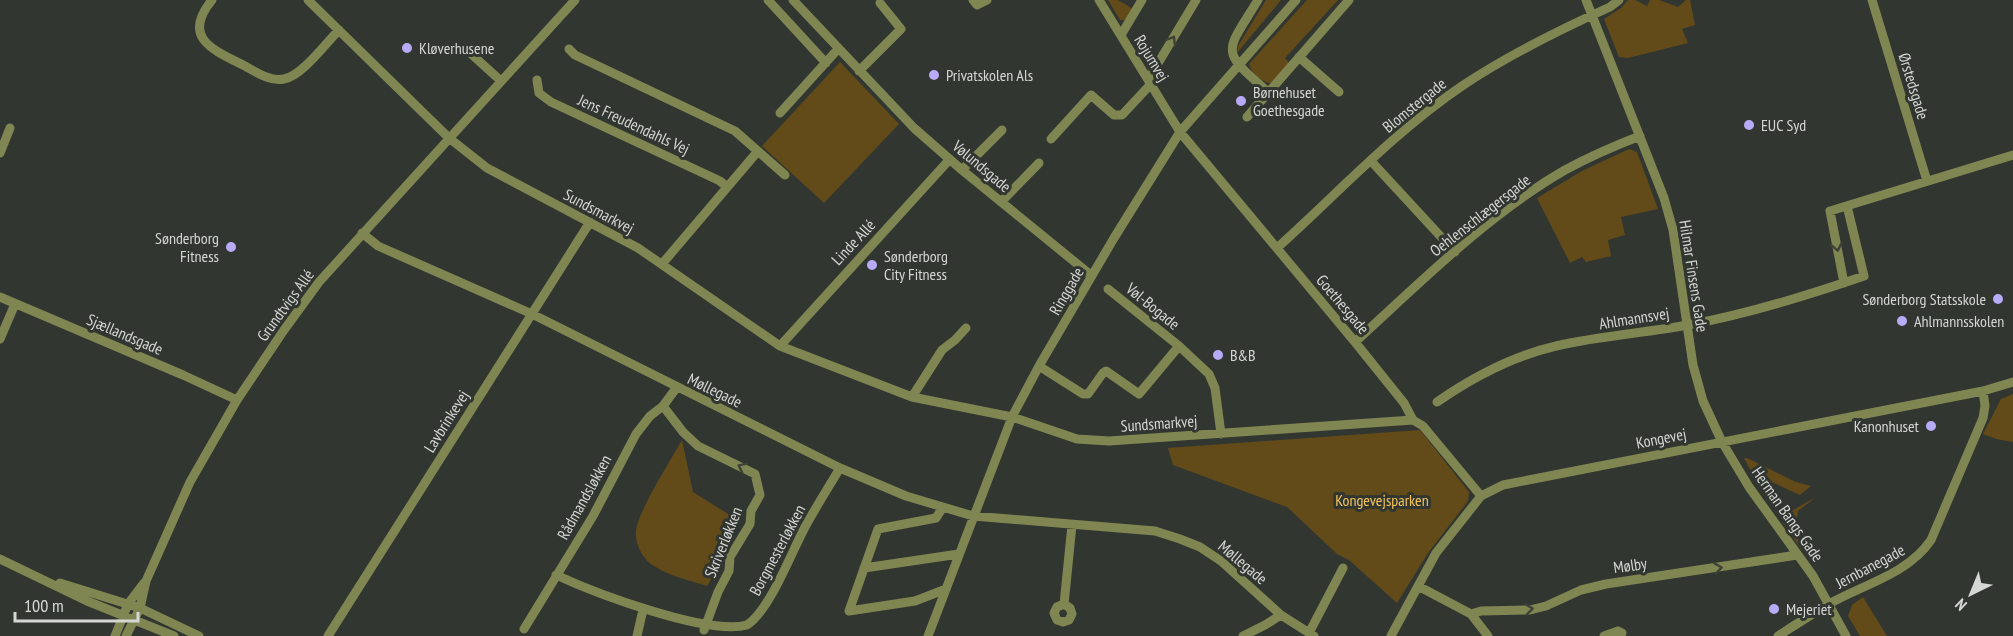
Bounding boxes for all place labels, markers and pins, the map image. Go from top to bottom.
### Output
place label: Kløverhusene [419,38,494,58]
marker: Kløverhusene [400,41,414,55]
place label: Privatskolen Als [946,65,1033,85]
marker: Privatskolen Als [927,68,941,82]
place label: Børnehuset Goethesgade [1253,82,1325,120]
marker: Børnehuset Goethesgade [1234,94,1248,108]
place label: EUC Syd [1761,115,1806,135]
marker: EUC Syd [1742,118,1756,132]
place label: Sønderborg Fitness [155,228,219,266]
marker: Sønderborg Fitness [224,240,238,254]
place label: Sønderborg City Fitness [884,246,948,284]
marker: Sønderborg City Fitness [865,258,879,272]
place label: Sønderborg Statsskole [1863,289,1986,309]
marker: Sønderborg Statsskole [1991,292,2005,306]
place label: Ahlmannsskolen [1914,311,2004,331]
marker: Ahlmannsskolen [1895,314,1909,328]
place label: B&B [1230,345,1256,365]
marker: B&B [1211,348,1225,362]
place label: Kanonhuset [1854,416,1920,436]
marker: Kanonhuset [1924,419,1938,433]
place label: Mejeriet [1786,599,1832,619]
marker: Mejeriet [1767,602,1781,616]

